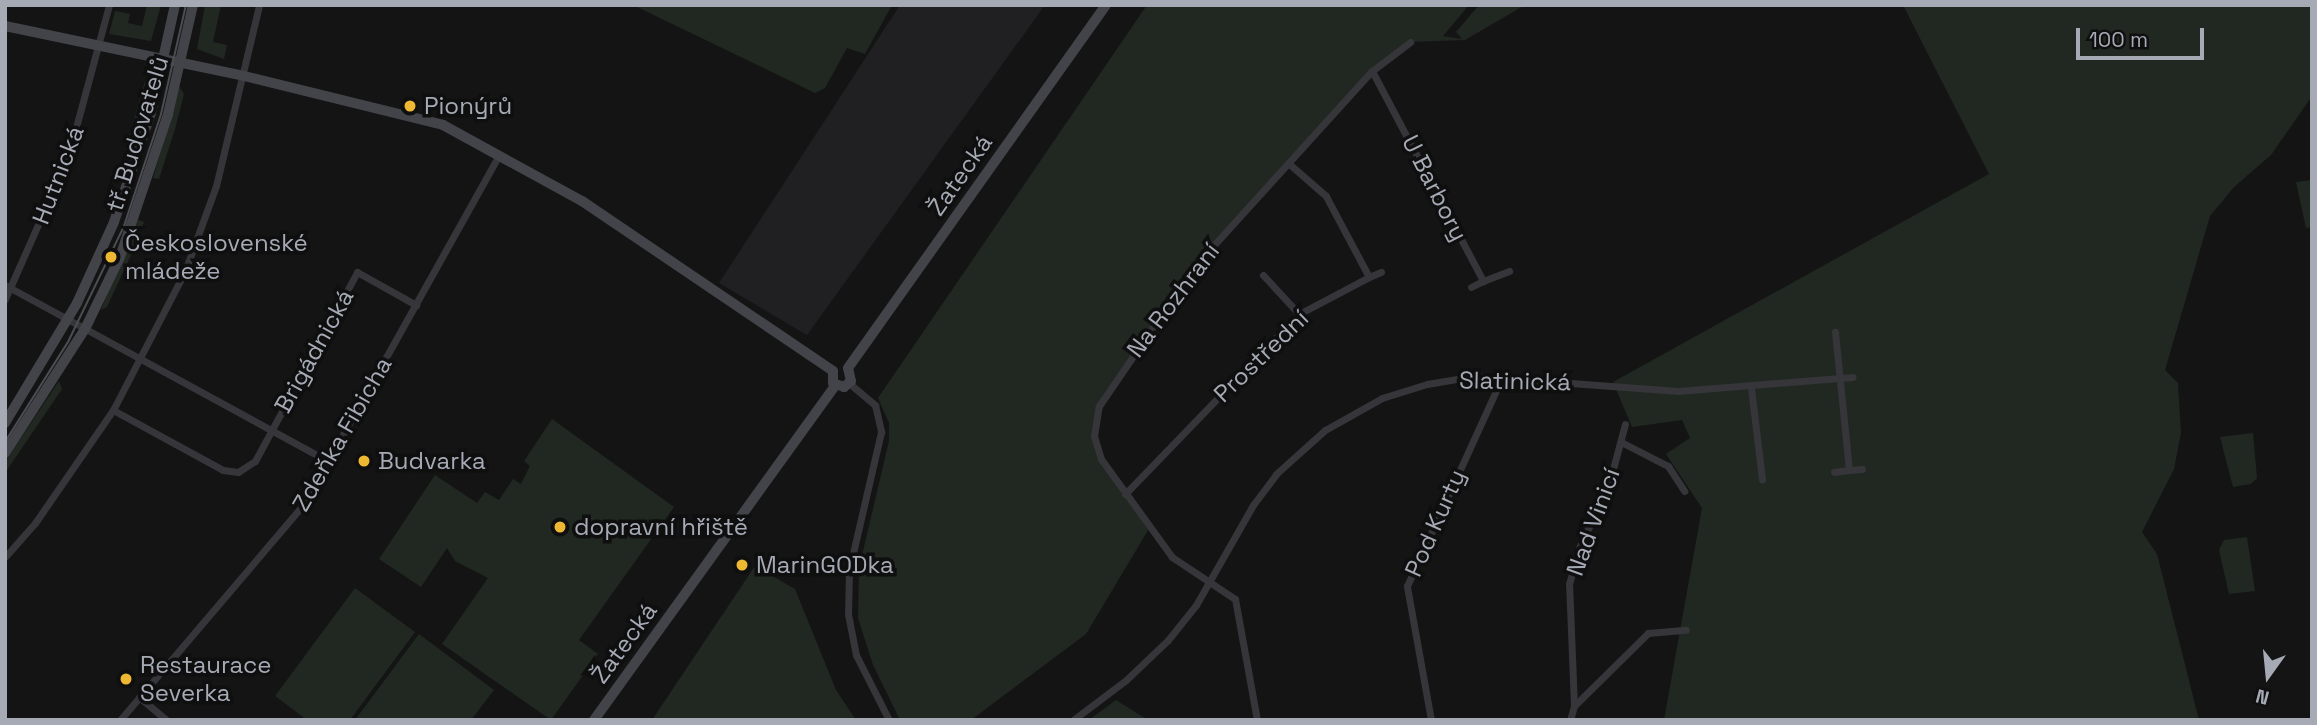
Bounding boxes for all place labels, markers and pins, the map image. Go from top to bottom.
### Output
place label: Pionýrů [424,92,512,120]
marker: Pionýrů [402,98,418,114]
place label: Československé mládeže [125,229,308,285]
marker: Československé mládeže [103,249,119,265]
place label: Budvarka [378,447,486,475]
marker: Budvarka [356,453,372,469]
place label: dopravní hřiště [574,513,748,541]
marker: dopravní hřiště [552,519,568,535]
place label: MarinGODka [756,551,894,579]
marker: MarinGODka [734,557,750,573]
place label: Restaurace Severka [140,651,272,707]
marker: Restaurace Severka [118,671,134,687]

